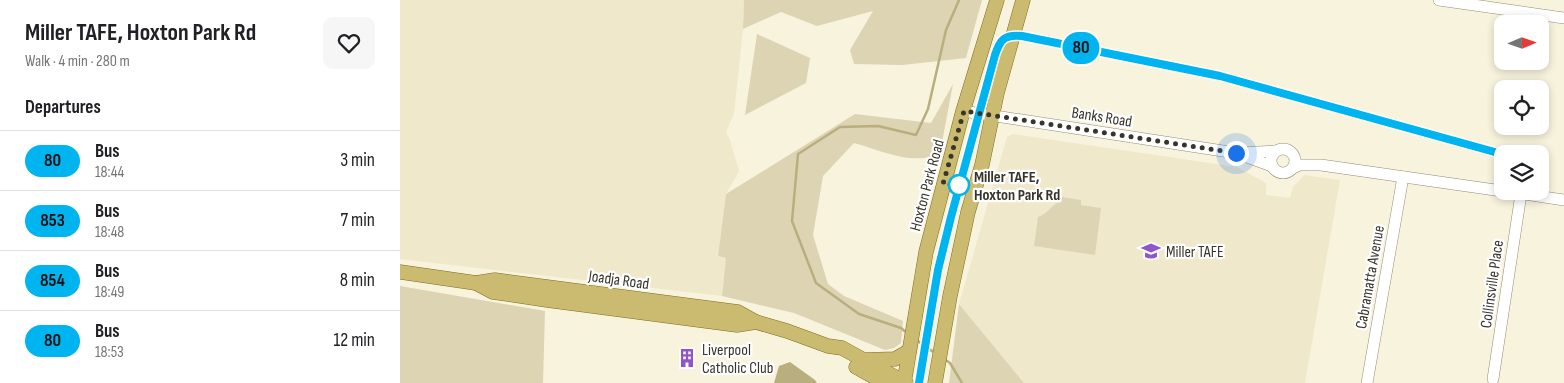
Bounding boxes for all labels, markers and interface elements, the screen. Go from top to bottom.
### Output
north arrow [1494,15,1549,70]
map controls [1494,15,1549,200]
button: heart [323,17,375,69]
text: Miller TAFE, Hoxton Park Rd [25,18,256,47]
line badge: 80 [1058,32,1104,64]
text: 80 [1072,37,1090,58]
text: Walk · 4 min · 280 m [25,52,130,71]
button: locate [1494,80,1549,135]
text: Departures [25,96,101,119]
street label: Banks Road [1070,103,1133,132]
street label: Hoxton Park Road [906,138,949,233]
text: Bus [95,140,120,163]
your location [1224,141,1249,166]
button: layers [1494,145,1549,200]
text: 3 min [340,149,375,172]
text: 80 [44,150,61,171]
text: 18:44 [95,163,124,182]
place label: Miller TAFE, Hoxton Park Rd [974,168,1060,205]
marker: Miller TAFE, Hoxton Park Rd [948,174,970,196]
text: Bus [95,200,120,223]
text: 7 min [341,209,375,232]
text: 853 [40,210,65,231]
text: 18:48 [95,223,124,242]
street label: Cabramatta Avenue [1352,224,1389,330]
street label: Collinsville Place [1477,239,1508,330]
school or university icon: Miller TAFE [1140,240,1162,262]
place label: Miller TAFE [1166,243,1224,262]
text: Bus [95,260,120,283]
street label: Joadja Road [586,267,650,294]
text: 8 min [340,269,375,292]
text: 854 [40,270,65,291]
text: 18:49 [95,283,124,302]
text: Bus [95,320,120,343]
text: 12 min [333,329,375,352]
text: 80 [44,330,61,351]
place label: Liverpool Catholic Club [702,341,773,378]
text: 18:53 [95,343,124,362]
building icon: Liverpool Catholic Club [676,347,698,369]

